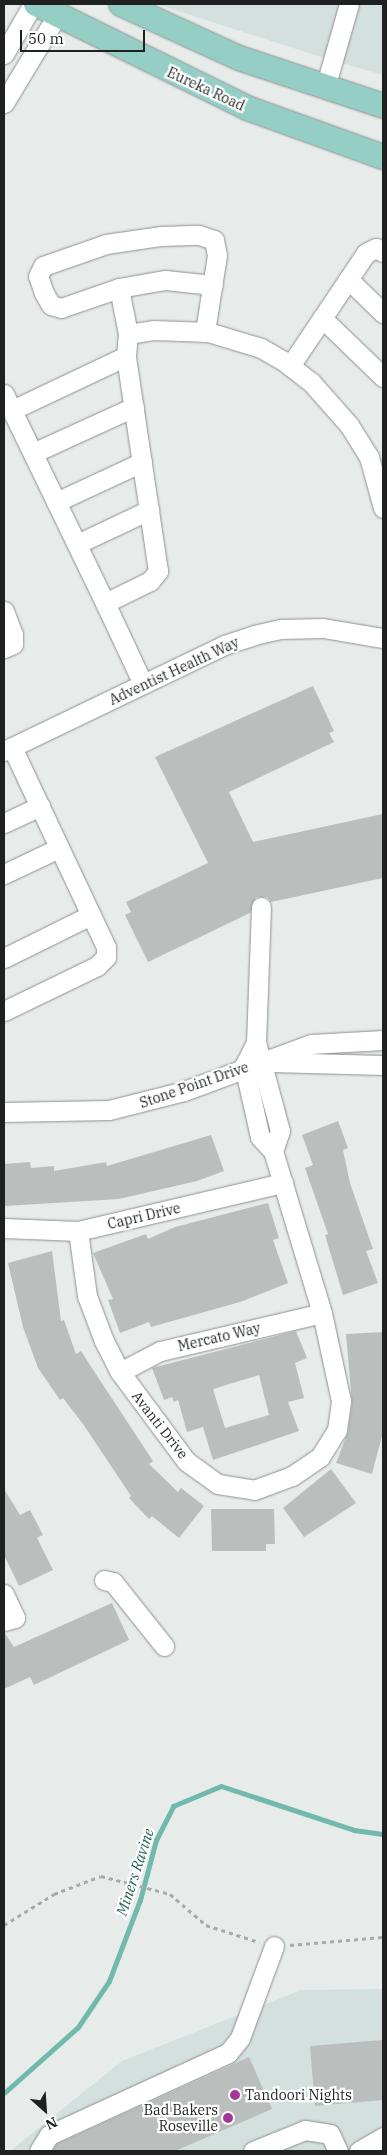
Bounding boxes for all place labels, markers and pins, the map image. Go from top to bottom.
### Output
place label: Tandoori Nights [245,2087,352,2103]
marker: Tandoori Nights [229,2089,241,2101]
place label: Bad Bakers Roseville [144,2102,218,2134]
marker: Bad Bakers Roseville [222,2112,234,2124]

